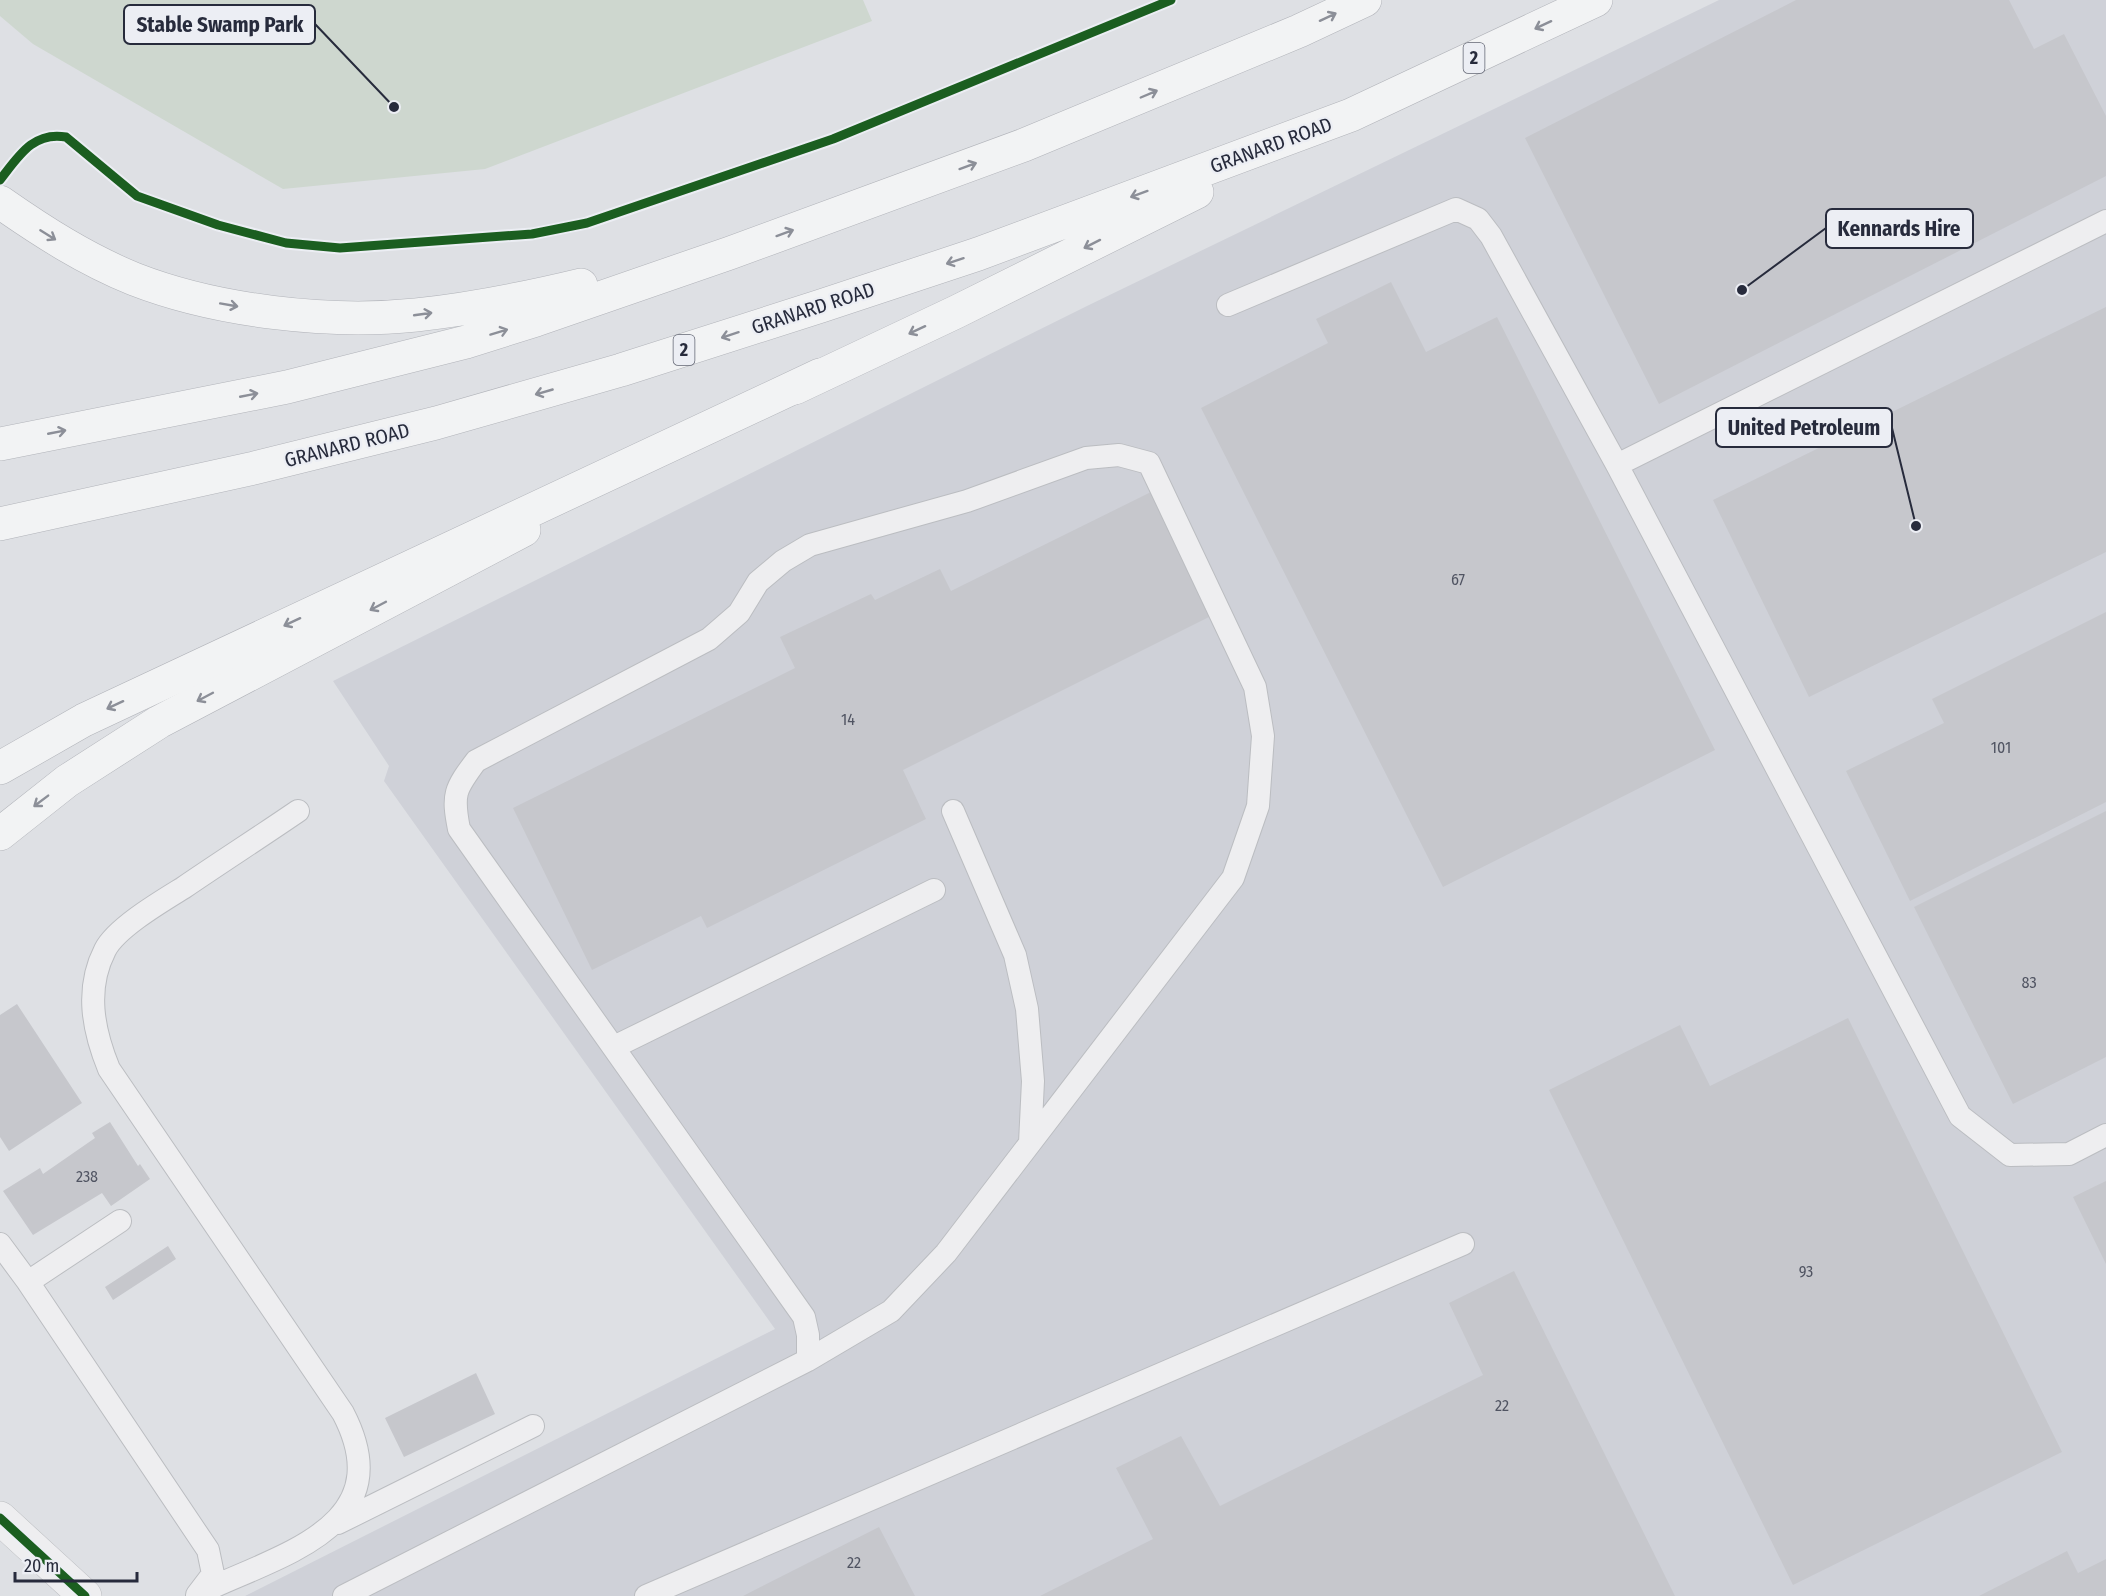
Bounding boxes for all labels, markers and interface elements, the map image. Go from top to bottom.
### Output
callout: Stable Swamp Park [124,5,315,44]
one-way arrow [1319,11,1337,22]
text: Stable Swamp Park [136,12,304,38]
one-way arrow [1535,20,1553,32]
road number: 2 [1464,43,1484,73]
one-way arrow [1139,88,1158,99]
street label: GRANARD ROAD [1207,112,1335,178]
one-way arrow [958,159,977,170]
one-way arrow [1130,189,1148,200]
callout: Kennards Hire [1826,209,1973,248]
text: Kennards Hire [1838,216,1961,242]
one-way arrow [775,226,793,237]
one-way arrow [39,229,56,241]
one-way arrow [1083,239,1101,251]
one-way arrow [946,256,965,267]
street label: GRANARD ROAD [748,277,878,339]
one-way arrow [219,300,238,311]
one-way arrow [413,308,432,319]
one-way arrow [489,325,508,336]
one-way arrow [908,325,926,337]
one-way arrow [721,330,740,341]
road number: 2 [674,335,694,365]
one-way arrow [535,387,554,398]
one-way arrow [238,389,258,400]
callout: United Petroleum [1716,408,1892,447]
text: United Petroleum [1728,415,1880,441]
street label: GRANARD ROAD [282,418,412,472]
one-way arrow [47,426,67,437]
house number: 67 [1451,570,1466,589]
one-way arrow [369,601,387,612]
one-way arrow [283,617,301,629]
one-way arrow [197,691,214,703]
one-way arrow [107,700,125,712]
house number: 14 [841,710,855,729]
house number: 101 [1991,738,2011,757]
one-way arrow [33,795,49,807]
house number: 83 [2021,973,2037,992]
house number: 238 [76,1167,98,1186]
house number: 93 [1799,1262,1813,1281]
house number: 22 [1495,1396,1509,1415]
scale bar [15,1545,136,1583]
house number: 22 [847,1553,861,1572]
text: 20 m [24,1555,59,1577]

